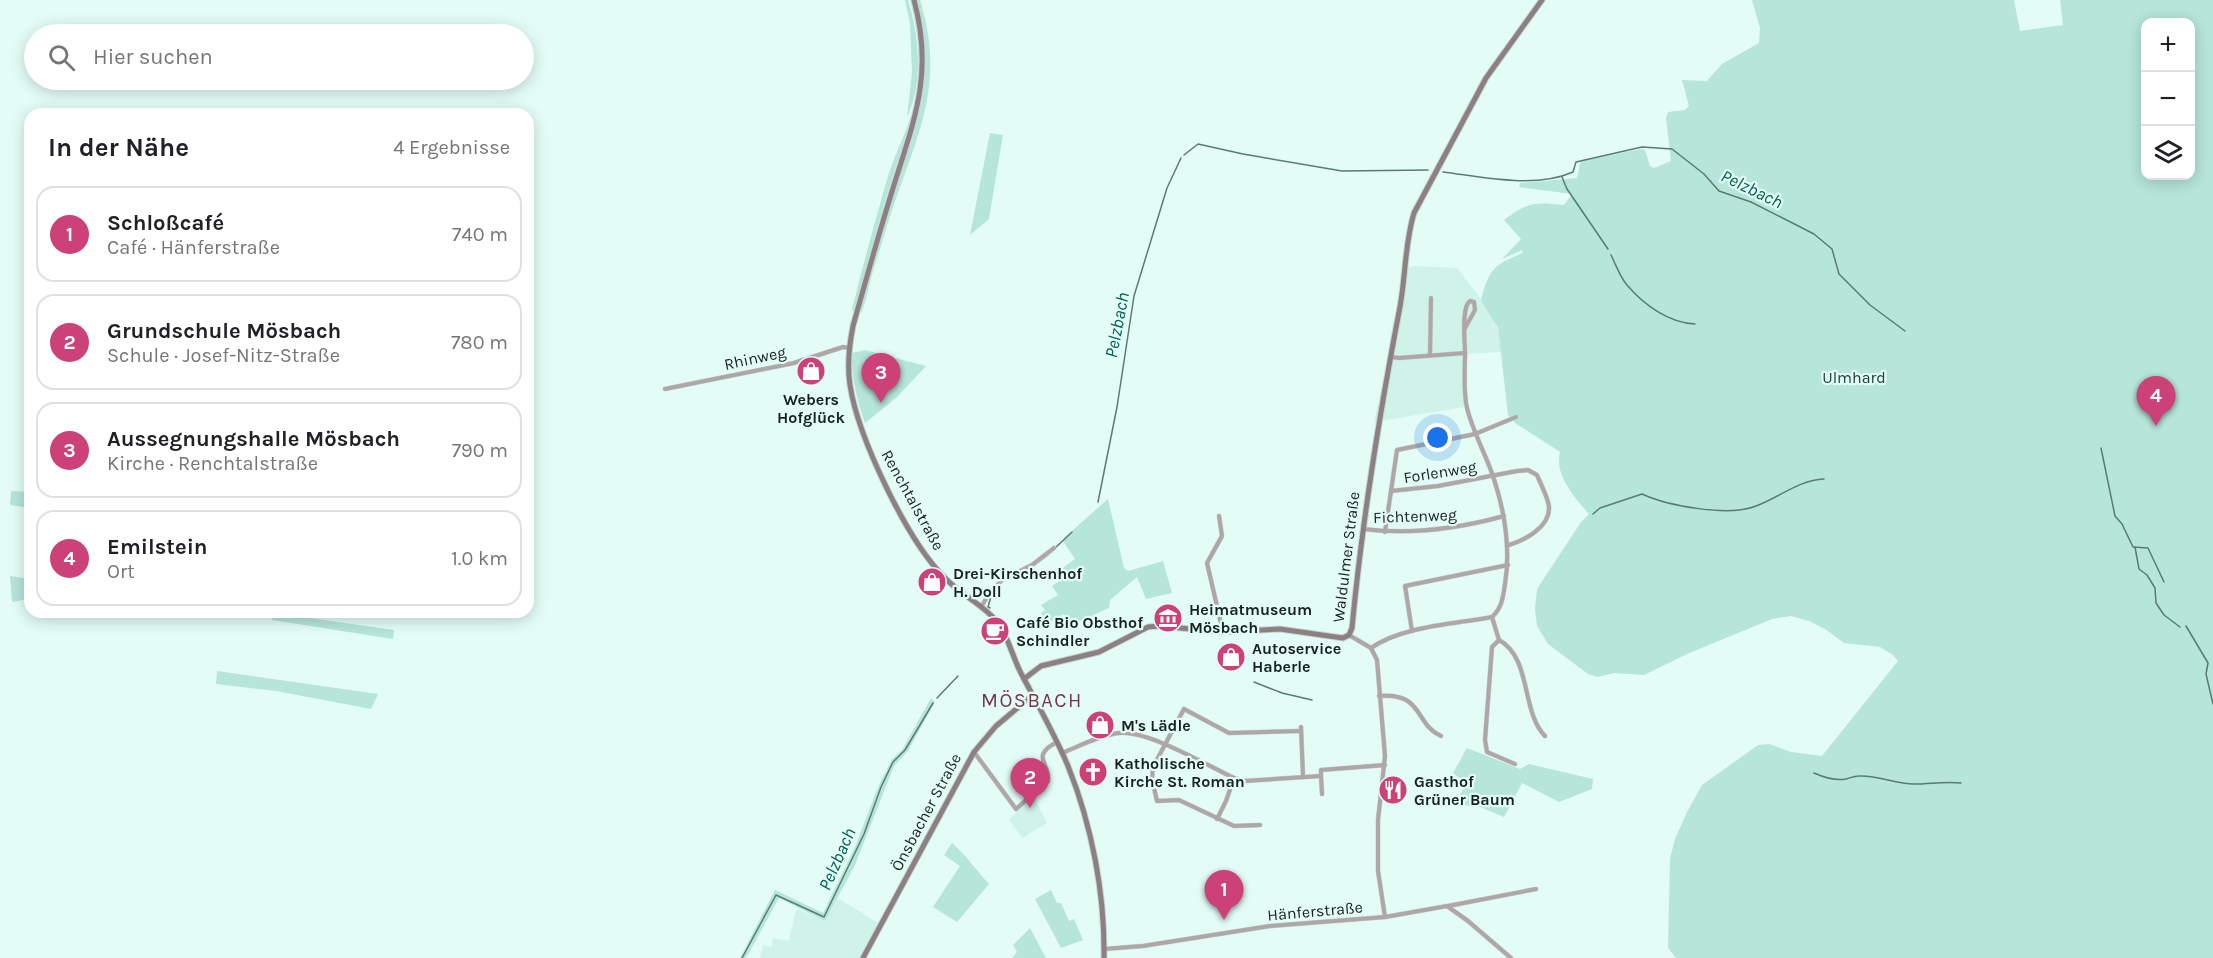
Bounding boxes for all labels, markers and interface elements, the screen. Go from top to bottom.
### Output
map controls [2141,18,2195,180]
button: + [2141,18,2195,72]
search box [24,24,534,90]
icon: search [45,41,78,74]
text: Hier suchen [93,44,213,70]
button: − [2141,72,2195,126]
button: layers [2141,126,2195,180]
text: In der Nähe [48,132,189,163]
text: 4 Ergebnisse [393,136,510,159]
water label: Pelzbach [1717,165,1787,213]
text: Schloßcafé [107,210,224,236]
text: 1 [66,223,73,246]
text: 740 m [452,223,508,246]
text: Café · Hänferstraße [107,236,280,259]
water label: Pelzbach [1100,290,1134,360]
text: Grundschule Mösbach [107,318,341,344]
text: 2 [63,331,76,354]
text: 780 m [451,331,508,354]
street label: Rhinweg [722,342,788,374]
text: Schule · Josef-Nitz-Straße [107,344,340,367]
pin: 3 [862,354,900,403]
shop icon: Webers Hofglück [795,355,827,387]
park label: Ulmhard [1822,368,1886,387]
pin: 4 [2136,376,2176,426]
place label: Webers Hofglück [777,390,846,427]
your location [1423,423,1452,452]
text: Aussegnungshalle Mösbach [107,426,400,452]
text: 3 [63,439,76,462]
text: 790 m [452,439,508,462]
street label: Renchtalstraße [878,446,948,554]
text: Kirche · Renchtalstraße [107,452,318,475]
street label: Forlenweg [1402,457,1478,487]
street label: Waldulmer Straße [1329,490,1363,624]
street label: Fichtenweg [1373,505,1457,527]
text: Emilstein [107,534,208,560]
text: 4 [64,547,75,570]
text: 1.0 km [451,547,508,570]
text: Ort [107,560,135,583]
place label: Drei-Kirschenhof H. Doll [953,564,1082,601]
shop icon: Drei-Kirschenhof H. Doll [916,566,948,598]
place label: Heimatmuseum Mösbach [1189,600,1312,637]
museum icon: Heimatmuseum Mösbach [1152,602,1184,634]
place label: Café Bio Obsthof Schindler [1016,613,1143,650]
cafe icon: Café Bio Obsthof Schindler [979,615,1011,647]
place label: Autoservice Haberle [1252,639,1341,676]
shop icon: Autoservice Haberle [1215,641,1247,673]
district label: MÖSBACH [981,689,1083,712]
shop icon: M's Lädle [1084,709,1116,741]
place label: M's Lädle [1121,716,1191,735]
street label: Önsbacher Straße [887,750,965,874]
place label: Katholische Kirche St. Roman [1114,754,1245,791]
church icon: Katholische Kirche St. Roman [1077,756,1109,788]
pin: 2 [1010,758,1050,808]
place label: Gasthof Grüner Baum [1414,772,1515,809]
restaurant icon: Gasthof Grüner Baum [1377,774,1409,806]
water label: Pelzbach [813,824,861,894]
pin: 1 [1204,870,1244,920]
street label: Hänferstraße [1267,897,1363,925]

